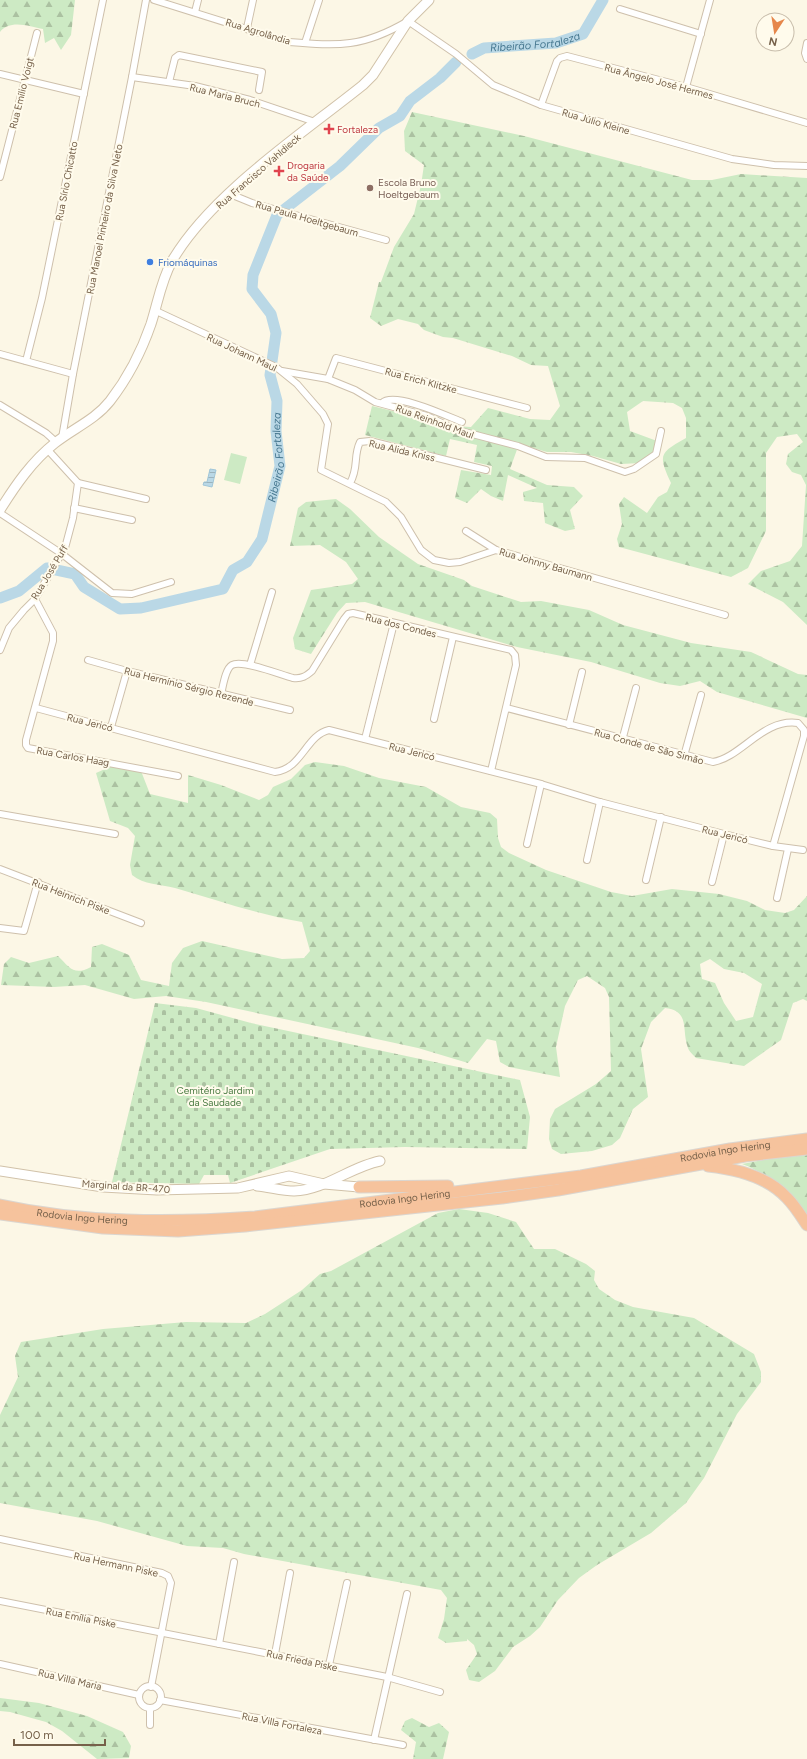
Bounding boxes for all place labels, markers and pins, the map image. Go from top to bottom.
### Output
place label: Fortaleza [337,123,378,136]
marker: Fortaleza [324,124,334,134]
place label: Drogaria da Saúde [287,159,329,184]
marker: Drogaria da Saúde [274,166,284,176]
place label: Escola Bruno Hoeltgebaum [378,176,439,201]
marker: Escola Bruno Hoeltgebaum [365,183,375,193]
place label: Friomáquinas [158,256,218,269]
marker: Friomáquinas [145,257,155,267]

